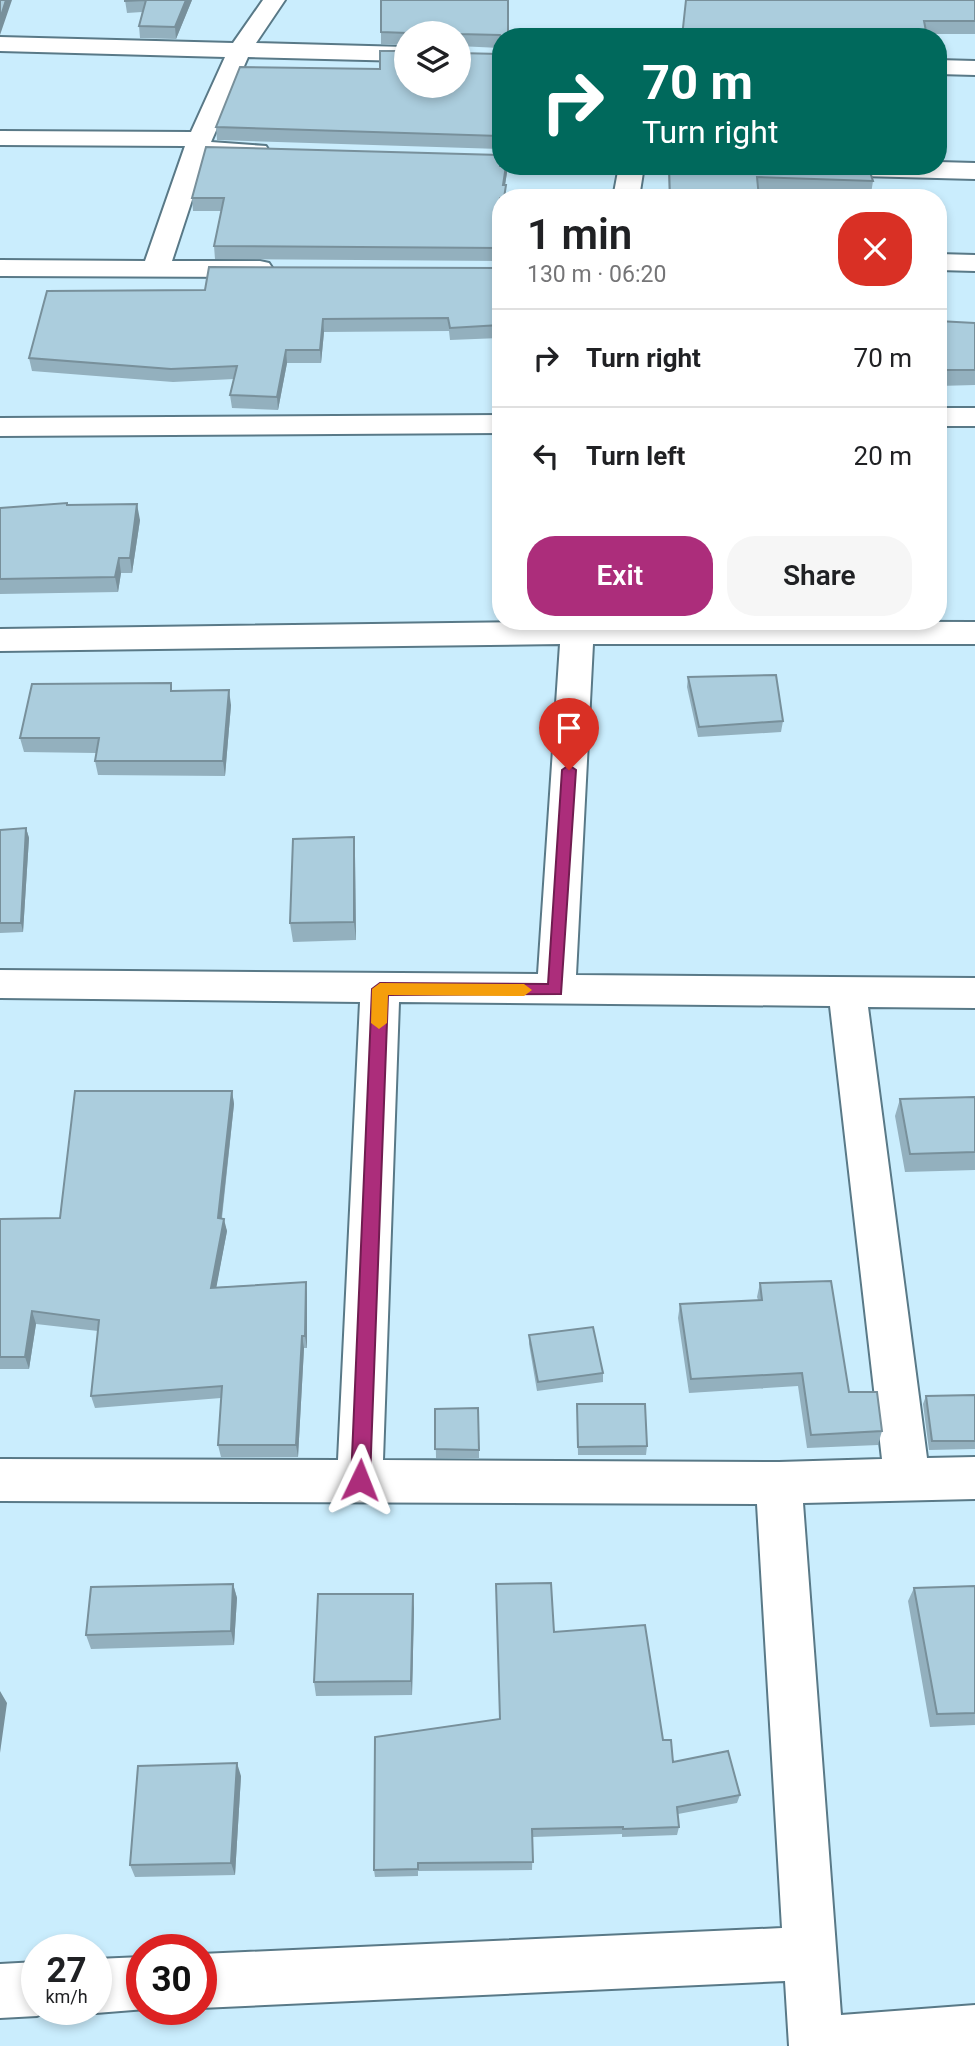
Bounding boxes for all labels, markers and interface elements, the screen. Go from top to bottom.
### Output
map controls [394,21,471,98]
button: layers [394,21,471,98]
text: 70 m [642,54,753,111]
icon: right [527,56,618,147]
text: Turn right [642,113,778,151]
text: 1 min [527,210,632,259]
button: close [838,212,912,286]
text: 130 m · 06:20 [527,261,666,288]
icon: right [527,339,565,377]
text: Turn right [586,343,701,373]
text: 70 m [854,343,912,373]
icon: left [527,437,565,475]
text: Turn left [586,441,685,471]
text: 20 m [854,441,912,471]
button: Exit [527,536,713,616]
button: Share [727,536,912,616]
pin [539,698,599,770]
icon: arrive [550,709,588,747]
position arrow [323,1443,397,1517]
speed limit sign: 30 [126,1934,217,2025]
text: 27 [46,1950,87,1991]
text: km/h [45,1986,88,2007]

